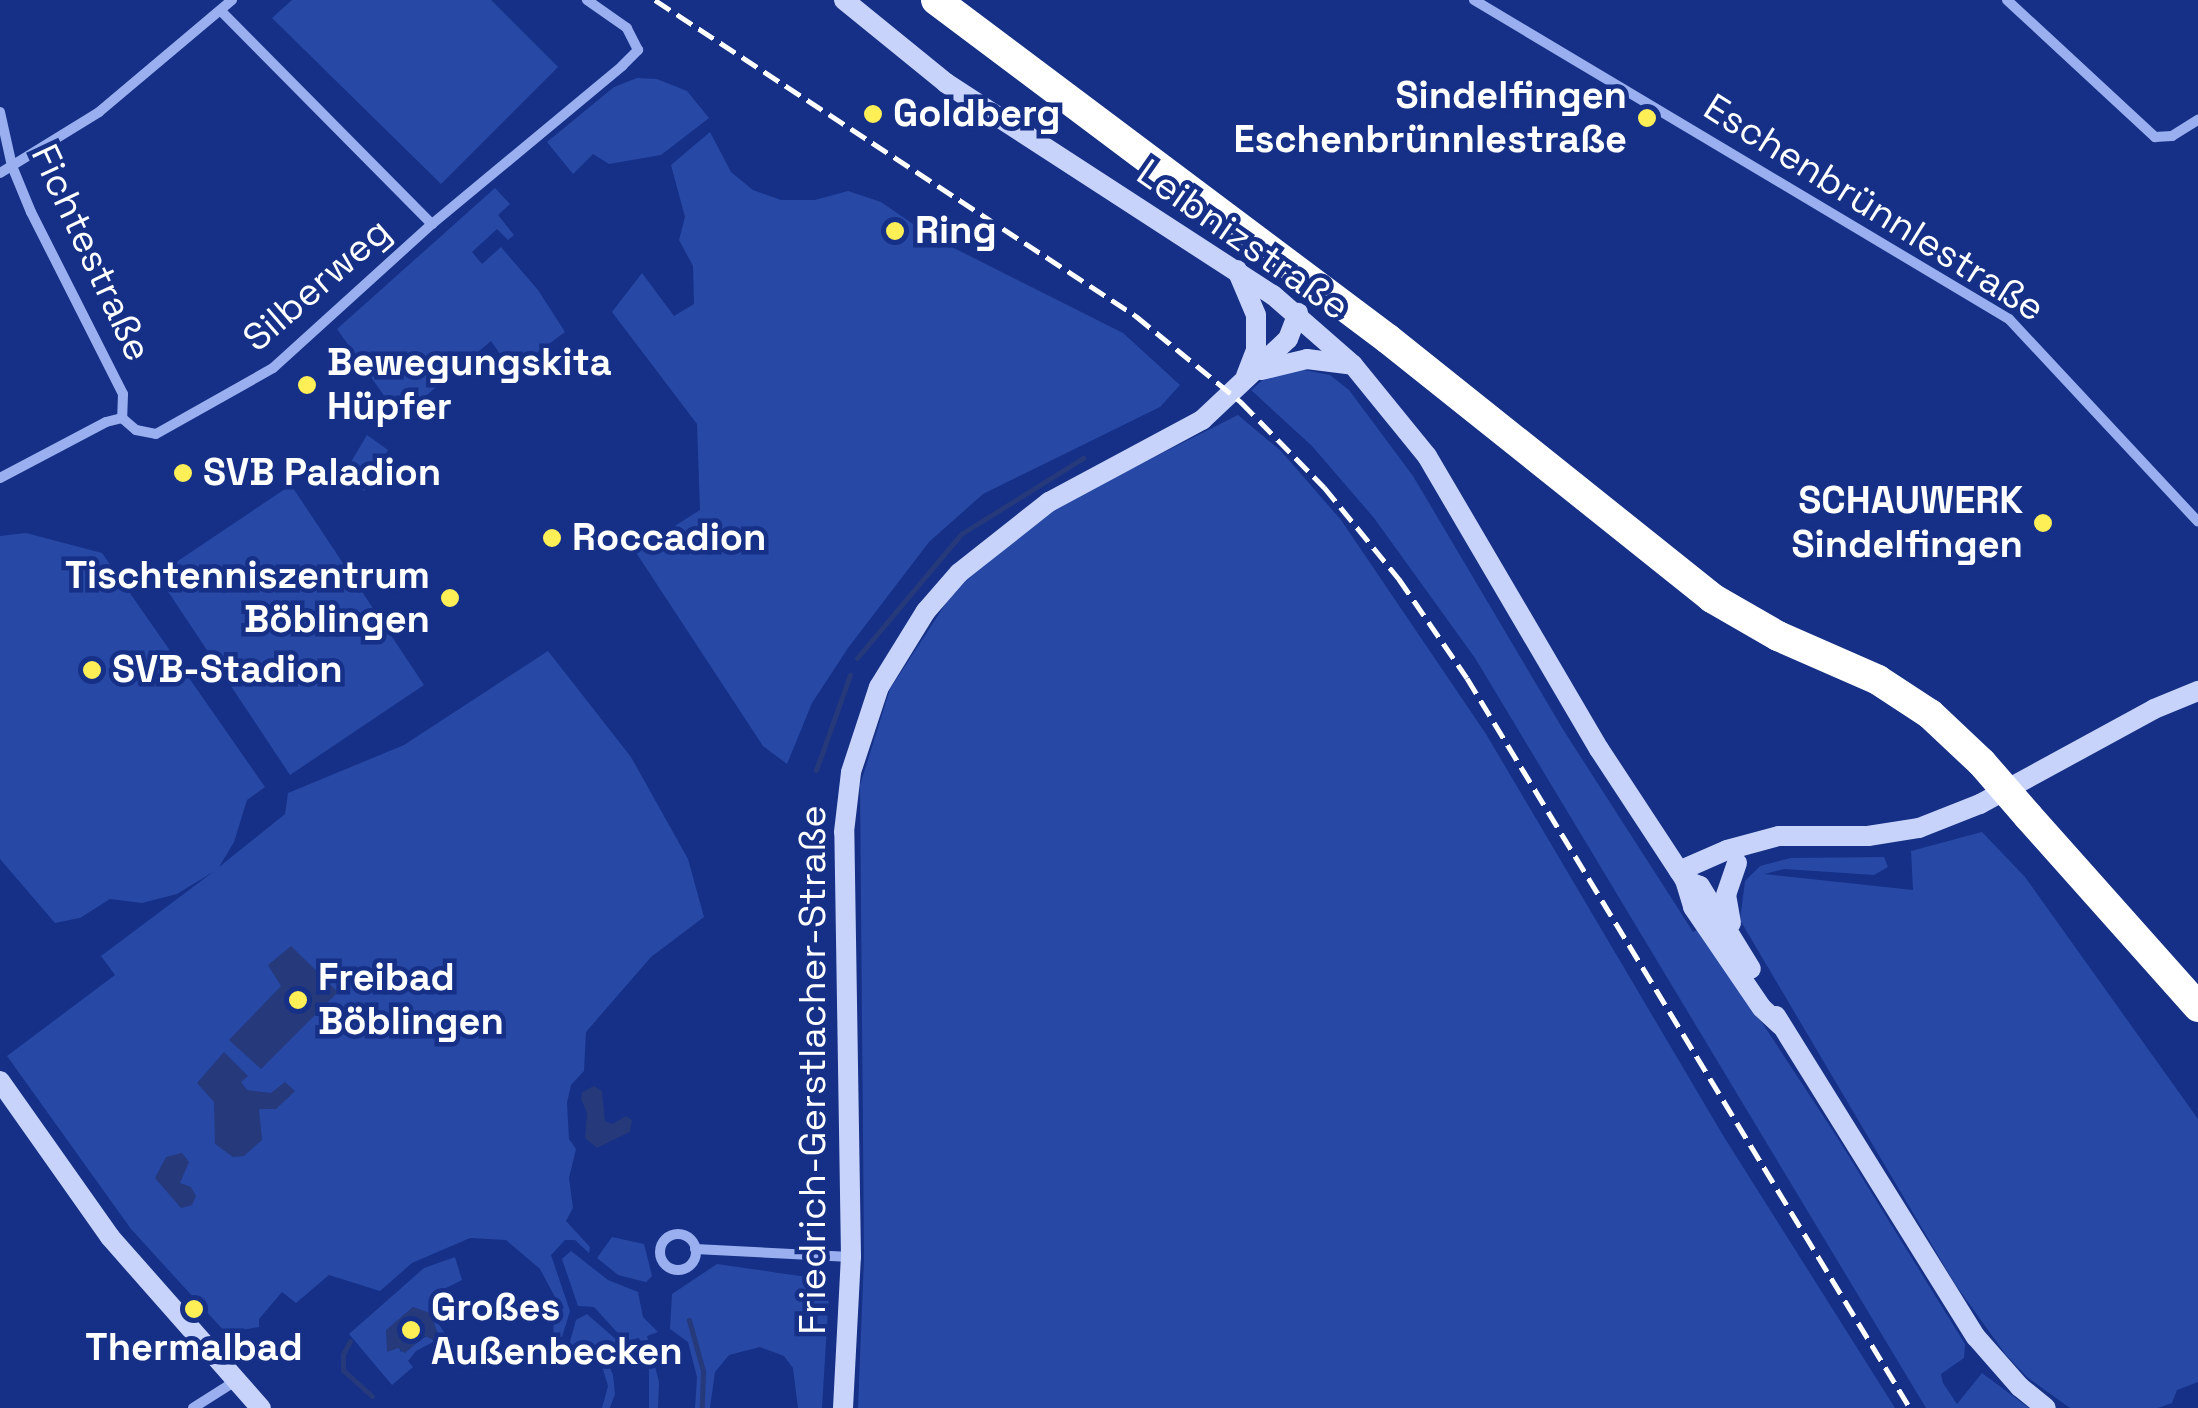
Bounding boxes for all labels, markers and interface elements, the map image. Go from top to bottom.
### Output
place label: Sindelfingen Eschenbrünnlestraße [1233,73,1627,162]
street label: Eschenbrünnlestraße [1695,85,2053,331]
place label: Goldberg [893,91,1061,137]
marker: Goldberg [862,103,884,125]
marker: Sindelfingen Eschenbrünnlestraße [1636,107,1658,129]
street label: Fichtestraße [21,138,161,368]
street label: Leibnizstraße [1128,150,1358,330]
place label: Ring [915,208,997,254]
street label: Silberweg [234,209,400,361]
marker: Ring [884,220,906,242]
place label: Bewegungskita Hüpfer [327,340,612,429]
marker: Bewegungskita Hüpfer [296,374,318,396]
place label: SVB Paladion [203,450,441,496]
marker: SVB Paladion [172,462,194,484]
place label: SCHAUWERK Sindelfingen [1792,478,2023,568]
marker: SCHAUWERK Sindelfingen [2032,512,2054,534]
place label: Roccadion [572,515,766,561]
marker: Roccadion [541,527,563,549]
place label: Tischtenniszentrum Böblingen [65,553,430,642]
marker: Tischtenniszentrum Böblingen [439,587,461,609]
place label: SVB-Stadion [112,647,343,693]
marker: SVB-Stadion [81,659,103,681]
street label: Friedrich-Gerstlacher-Straße [790,805,836,1335]
place label: Freibad Böblingen [318,955,504,1044]
marker: Freibad Böblingen [287,989,309,1011]
place label: Großes Außenbecken [431,1285,683,1375]
marker: Thermalbad [183,1298,205,1320]
marker: Großes Außenbecken [400,1319,422,1341]
place label: Thermalbad [85,1325,303,1371]

